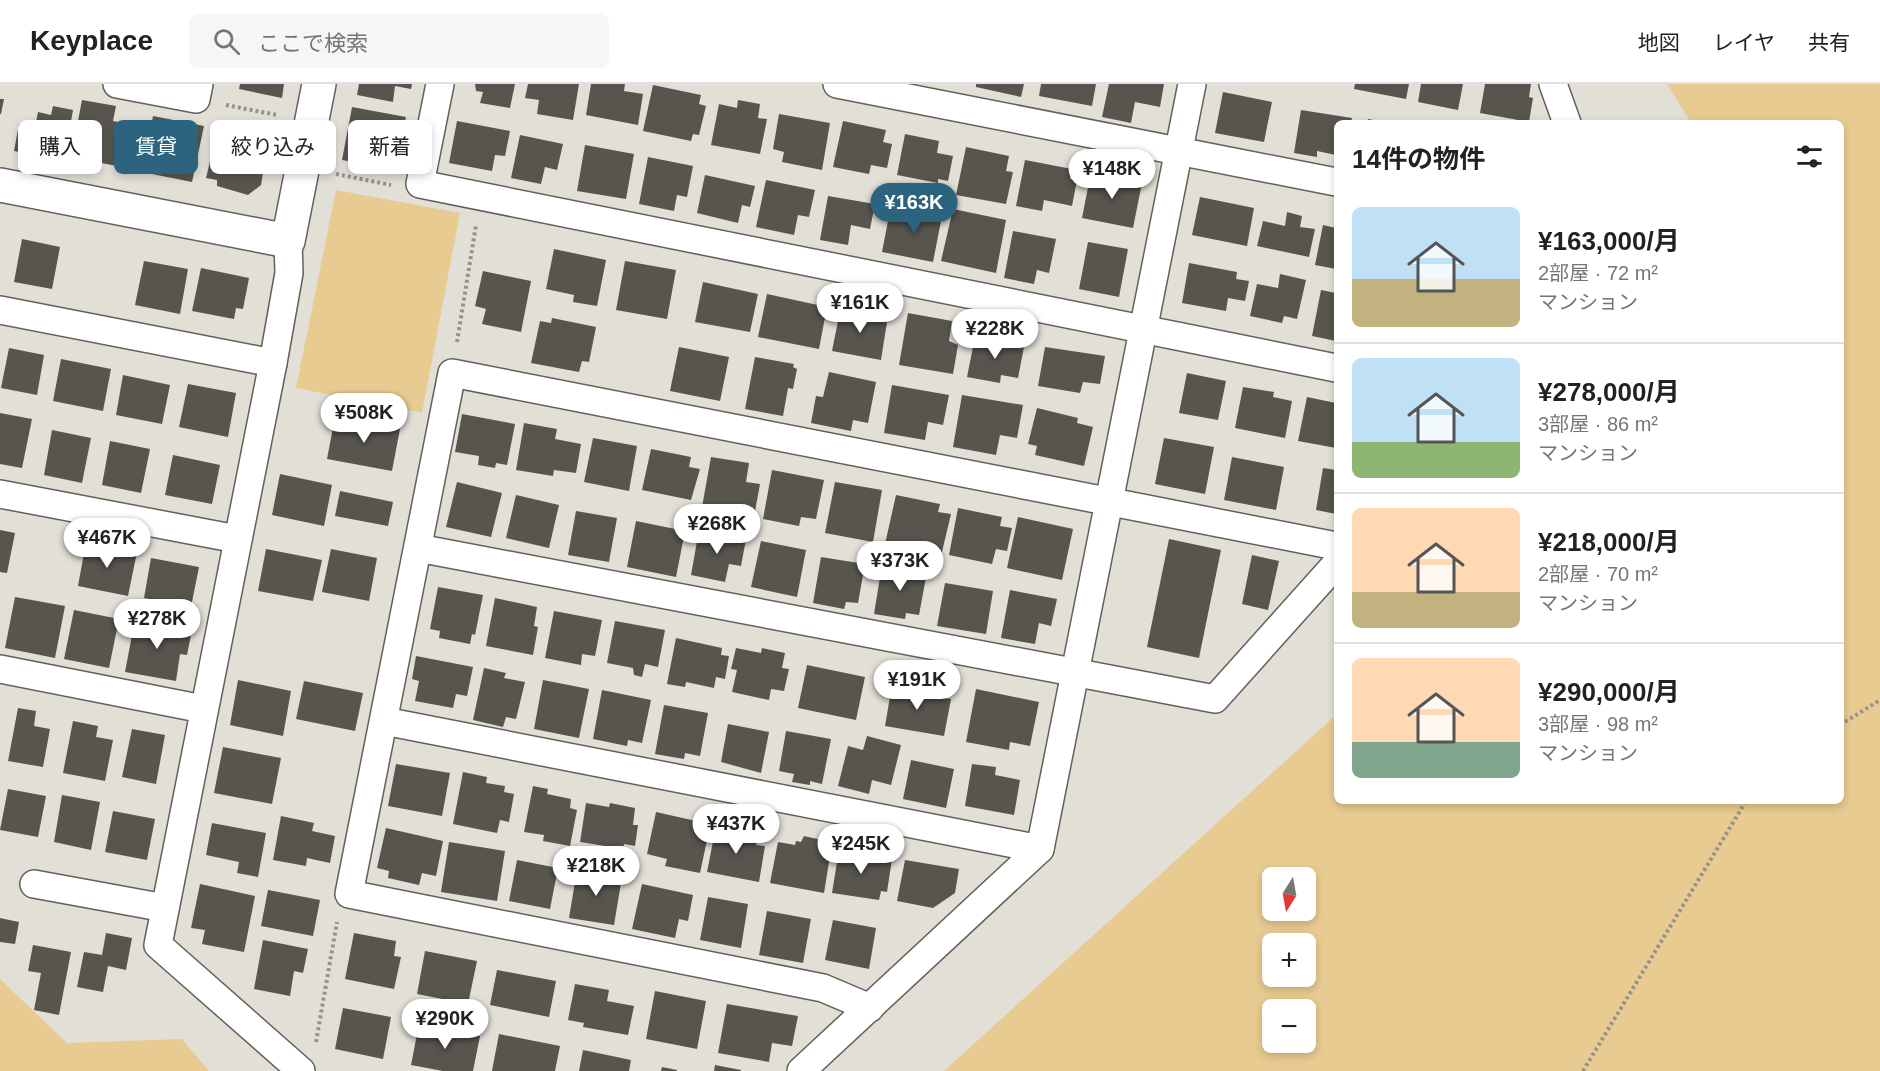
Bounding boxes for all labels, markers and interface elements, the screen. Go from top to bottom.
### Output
search box [189,14,609,68]
text: Keyplace [30,25,153,56]
icon: search [210,25,243,58]
text: ここで検索 [258,31,368,56]
text: 地図 [1638,31,1680,54]
text: レイヤ [1713,31,1775,54]
text: 共有 [1808,31,1850,54]
chip: 購入 [18,120,102,174]
chip: 賃貸 [114,120,198,174]
chip: 絞り込み [210,120,336,174]
chip: 新着 [348,120,432,174]
icon: filters [1793,140,1826,173]
text: 14件の物件 [1352,144,1485,174]
pin: ¥148K [1070,149,1154,200]
text: ¥148K [1083,157,1141,179]
pin: ¥163K [872,183,956,234]
text: ¥163K [885,191,943,213]
text: ¥163,000/月 [1538,226,1680,256]
icon: home [1400,231,1472,303]
text: 2部屋 · 72 m² [1538,262,1658,284]
pin: ¥161K [818,283,902,334]
text: ¥161K [831,291,889,313]
text: マンション [1538,291,1638,313]
pin: ¥228K [953,309,1037,360]
text: ¥228K [966,317,1024,339]
text: ¥278,000/月 [1538,377,1680,407]
icon: home [1400,382,1472,454]
pin: ¥508K [322,393,406,444]
text: ¥508K [335,401,393,423]
text: 3部屋 · 86 m² [1538,413,1658,435]
text: マンション [1538,442,1638,464]
pin: ¥268K [675,504,759,555]
text: ¥268K [688,512,746,534]
pin: ¥467K [65,518,149,569]
text: ¥467K [78,526,136,548]
text: ¥218,000/月 [1538,527,1680,557]
icon: home [1400,532,1472,604]
pin: ¥373K [858,541,942,592]
text: ¥373K [871,549,929,571]
text: 2部屋 · 70 m² [1538,563,1658,585]
text: マンション [1538,592,1638,614]
pin: ¥278K [115,599,199,650]
text: ¥278K [128,607,186,629]
pin: ¥191K [875,660,959,711]
text: ¥191K [888,668,946,690]
text: ¥290,000/月 [1538,677,1680,707]
icon: home [1400,682,1472,754]
text: 3部屋 · 98 m² [1538,713,1658,735]
text: マンション [1538,742,1638,764]
pin: ¥437K [694,804,778,855]
text: ¥437K [707,812,765,834]
pin: ¥245K [819,824,903,875]
text: ¥245K [832,832,890,854]
pin: ¥218K [554,846,638,897]
text: ¥218K [567,854,625,876]
north arrow [1262,867,1316,921]
map controls [1262,867,1316,1053]
button: + [1262,933,1316,987]
pin: ¥290K [403,999,487,1050]
button: − [1262,999,1316,1053]
text: ¥290K [416,1007,474,1029]

